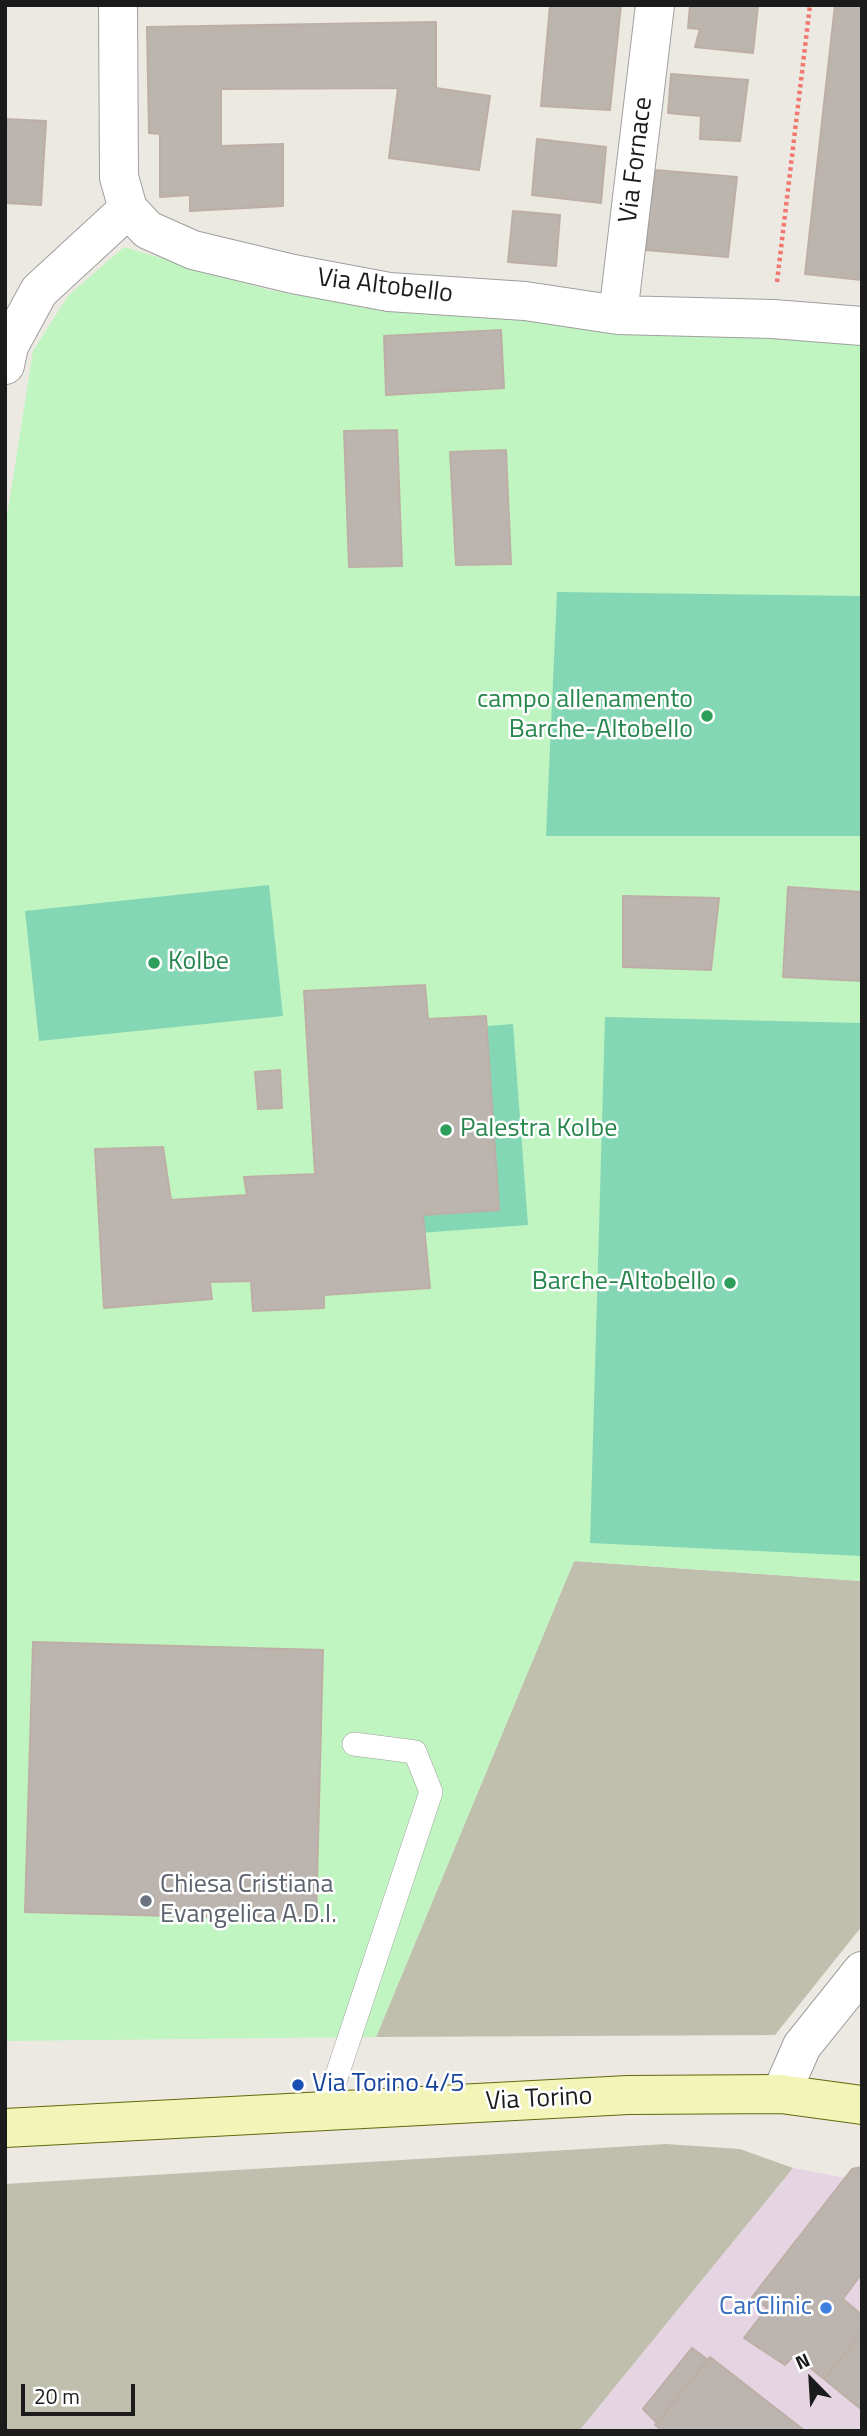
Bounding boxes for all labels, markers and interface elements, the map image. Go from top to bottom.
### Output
street label: Via Fornace [614,95,660,225]
street label: Via Altobello [315,263,455,311]
place label: campo allenamento Barche-Altobello [477,685,693,746]
marker: campo allenamento Barche-Altobello [699,708,715,724]
place label: Kolbe [168,947,229,979]
marker: Kolbe [146,955,162,971]
place label: Palestra Kolbe [460,1114,617,1146]
marker: Palestra Kolbe [438,1122,454,1138]
place label: Barche-Altobello [532,1267,716,1299]
marker: Barche-Altobello [722,1275,738,1291]
place label: Chiesa Cristiana Evangelica A.D.I. [160,1870,337,1932]
marker: Chiesa Cristiana Evangelica A.D.I. [138,1893,154,1909]
place label: Via Torino 4/5 [312,2069,465,2101]
marker: Via Torino 4/5 [290,2077,306,2093]
street label: Via Torino [485,2082,593,2118]
place label: CarClinic [719,2292,812,2324]
marker: CarClinic [818,2300,834,2316]
text: N [790,2344,814,2376]
north arrow [776,2345,846,2415]
scale bar [24,2370,138,2414]
text: 20 m [34,2380,80,2412]

